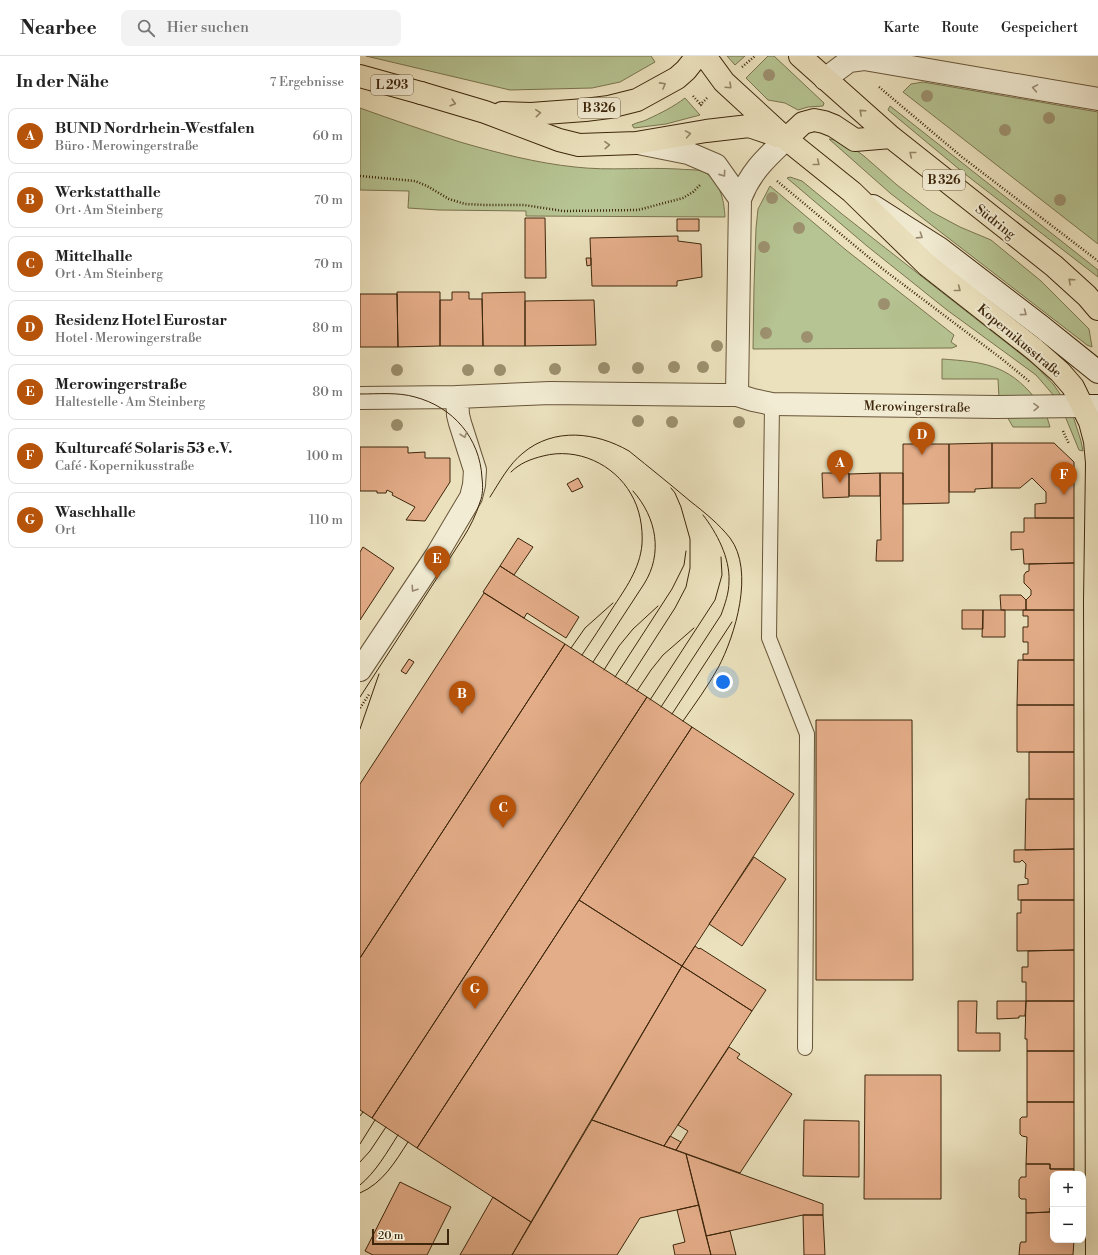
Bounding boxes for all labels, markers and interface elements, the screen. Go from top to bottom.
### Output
search box [121,10,401,46]
text: Nearbee [20,16,97,40]
icon: search [135,17,157,39]
text: Hier suchen [167,18,249,37]
text: Karte [883,19,920,37]
text: Route [942,19,979,37]
text: Gespeichert [1001,19,1078,37]
text: In der Nähe [16,71,109,93]
text: 7 Ergebnisse [270,74,344,90]
road number: L 293 [371,75,413,95]
one-way arrow [659,82,666,90]
one-way arrow [724,82,732,89]
one-way arrow [1032,84,1038,93]
one-way arrow [449,98,456,107]
road number: B 326 [578,98,620,118]
one-way arrow [535,109,541,118]
one-way arrow [859,109,866,116]
text: BUND Nordrhein-Westfalen [55,119,255,138]
text: A [25,128,35,144]
text: 60 m [312,128,343,144]
one-way arrow [685,130,691,139]
text: Büro · Merowingerstraße [55,138,199,154]
one-way arrow [604,140,610,149]
one-way arrow [909,152,916,159]
one-way arrow [812,159,819,166]
one-way arrow [718,170,725,177]
road number: B 326 [923,170,965,190]
text: Werkstatthalle [55,183,161,202]
text: B [25,192,35,208]
text: 70 m [314,192,343,208]
street label: Südring [972,201,1019,243]
text: Ort · Am Steinberg [55,202,163,218]
one-way arrow [916,231,923,238]
text: Mittelhalle [55,247,133,266]
text: C [25,256,35,272]
text: 70 m [314,256,343,272]
text: Ort · Am Steinberg [55,266,163,282]
one-way arrow [1068,279,1075,286]
one-way arrow [953,285,960,292]
street label: Kopernikusstraße [974,301,1065,381]
one-way arrow [1020,308,1027,315]
text: Residenz Hotel Eurostar [55,311,227,330]
text: D [25,320,35,336]
text: 80 m [312,320,343,336]
text: Hotel · Merowingerstraße [55,330,202,346]
text: Merowingerstraße [55,375,187,394]
text: E [25,384,35,400]
text: 80 m [312,384,343,400]
text: Haltestelle · Am Steinberg [55,394,205,410]
street label: Merowingerstraße [863,398,971,416]
one-way arrow [1033,403,1039,411]
pin: D [909,422,935,455]
one-way arrow [459,432,467,439]
text: Kulturcafé Solaris 53 e.V. [55,439,232,458]
text: F [25,448,35,464]
text: 100 m [307,448,343,464]
pin: A [827,450,853,483]
text: Café · Kopernikusstraße [55,458,194,474]
pin: F [1051,462,1077,495]
text: Waschhalle [55,503,136,522]
text: G [25,512,35,528]
text: 110 m [309,512,343,528]
text: Ort [55,522,76,538]
pin: E [424,546,450,579]
one-way arrow [411,585,419,592]
your location [713,672,733,692]
pin: B [449,681,475,714]
pin: C [490,795,516,828]
pin: G [462,976,488,1009]
map controls [1050,1171,1086,1243]
button: + [1050,1171,1086,1207]
button: − [1050,1207,1086,1243]
scale bar [372,1227,449,1246]
text: 20 m [378,1229,403,1243]

